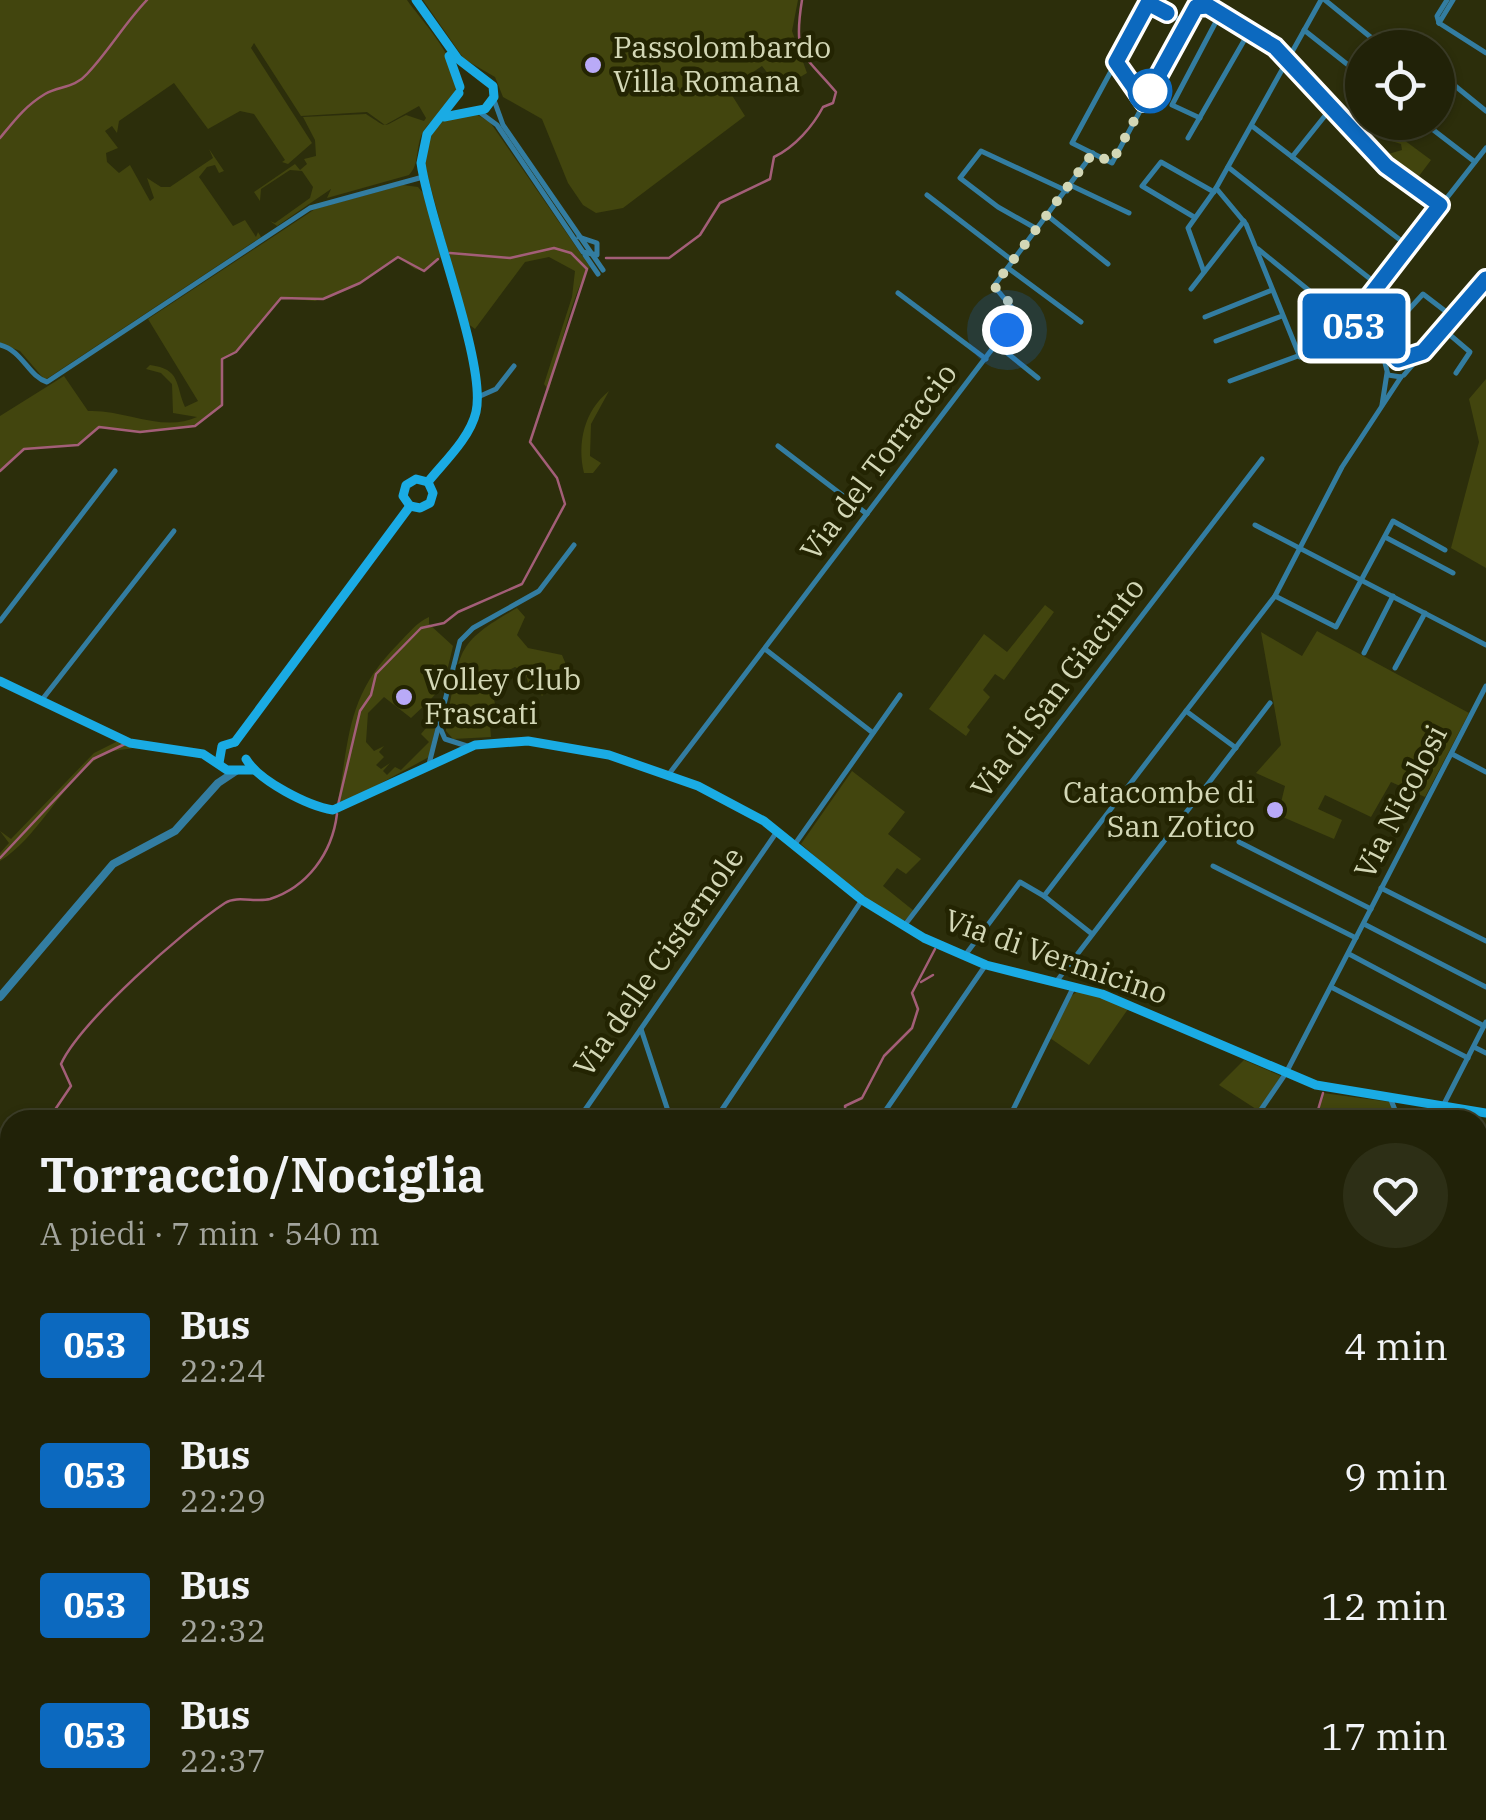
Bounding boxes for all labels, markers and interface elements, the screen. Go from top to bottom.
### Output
place label: Passolombardo Villa Romana [613,27,831,100]
map controls [1345,30,1455,140]
button: locate [1345,30,1455,140]
marker: Passolombardo Villa Romana [582,54,604,76]
unlabelled marker [1129,70,1171,112]
line badge: 053 [1296,294,1412,358]
text: 053 [1322,303,1386,349]
your location [982,305,1032,355]
street label: Via del Torraccio [791,355,965,568]
street label: Via di San Giacinto [961,569,1152,805]
place label: Volley Club Frascati [424,659,581,732]
marker: Volley Club Frascati [393,686,415,708]
street label: Via Nicolosi [1344,718,1455,885]
place label: Catacombe di San Zotico [1063,772,1255,845]
marker: Catacombe di San Zotico [1264,799,1286,821]
street label: Via delle Cisternole [564,839,752,1084]
street label: Via di Vermicino [940,899,1173,1012]
text: Torraccio/Nociglia [40,1143,485,1205]
button: heart [1343,1143,1448,1248]
text: A piedi · 7 min · 540 m [40,1212,380,1254]
text: Bus [180,1300,250,1349]
text: 4 min [1344,1321,1448,1370]
text: 053 [63,1322,127,1368]
text: 22:24 [180,1349,266,1391]
text: Bus [180,1430,250,1479]
text: 9 min [1344,1451,1448,1500]
text: 053 [63,1452,127,1498]
text: 22:29 [180,1479,266,1521]
text: Bus [180,1560,250,1609]
text: 12 min [1321,1581,1448,1630]
text: 053 [63,1582,127,1628]
text: 22:32 [180,1609,266,1651]
text: Bus [180,1690,250,1739]
text: 17 min [1321,1711,1448,1760]
text: 053 [63,1712,127,1758]
text: 22:37 [180,1739,266,1781]

